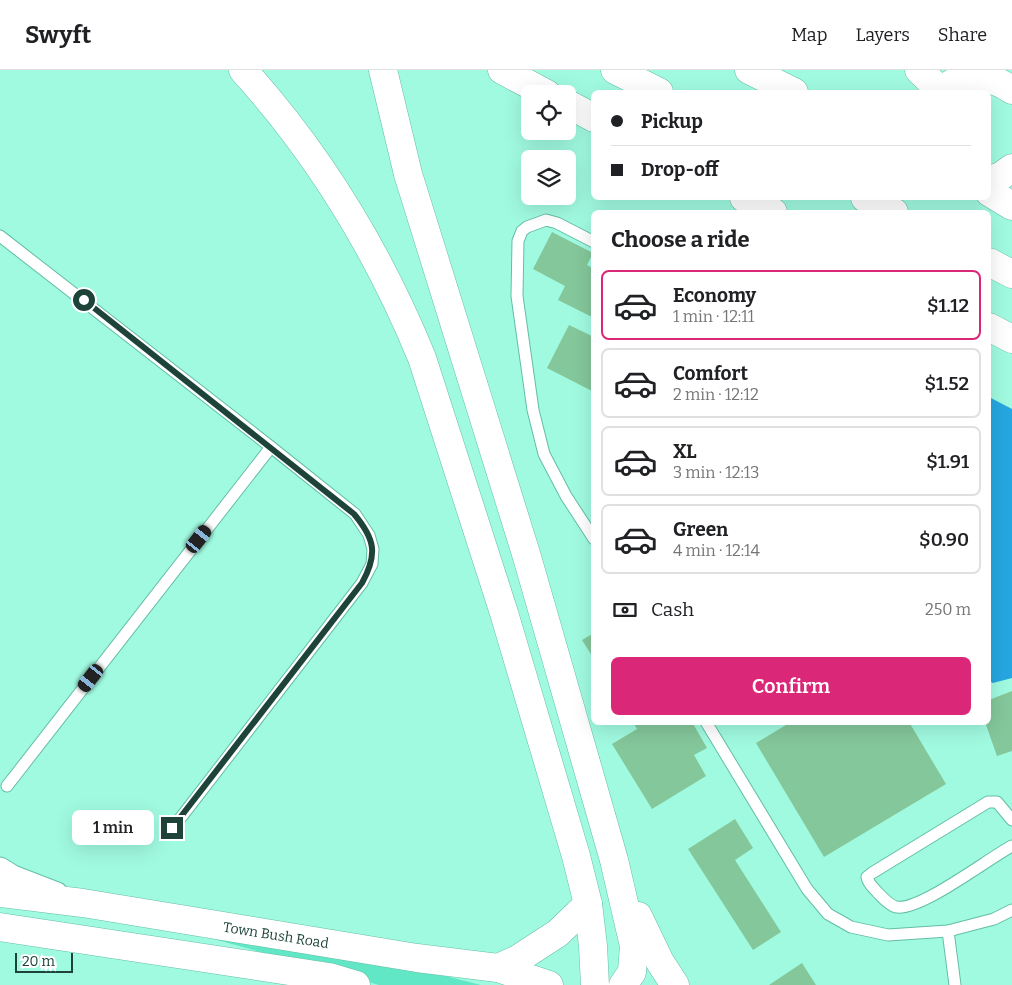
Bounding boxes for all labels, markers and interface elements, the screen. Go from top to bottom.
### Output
text: Swyft [25,21,91,49]
text: Map [791,24,827,46]
text: Layers [855,24,910,46]
text: Share [938,24,987,46]
map controls [521,85,576,205]
button: locate [521,85,576,140]
text: Pickup [641,110,703,133]
button: layers [521,150,576,205]
text: Drop-off [641,158,719,181]
text: Choose a ride [611,226,750,253]
icon: car [613,283,658,328]
text: Economy [673,284,756,307]
route start [73,289,95,311]
text: $1.12 [927,294,969,317]
text: 1 min · 12:11 [673,307,754,326]
icon: car [613,361,658,406]
text: Comfort [673,362,748,385]
text: $1.52 [924,372,969,395]
text: 2 min · 12:12 [673,385,759,404]
icon: car [613,439,658,484]
text: XL [673,440,697,463]
text: $1.91 [926,450,969,473]
text: 3 min · 12:13 [673,463,759,482]
icon: car [613,517,658,562]
text: Green [673,518,728,541]
car [183,523,214,555]
text: $0.90 [919,528,969,551]
text: 4 min · 12:14 [673,541,760,560]
icon: cash [611,596,639,624]
text: Cash [651,598,694,621]
text: 250 m [925,600,971,619]
button: Confirm [611,657,971,715]
car [75,662,106,694]
callout: 1 min [72,810,154,846]
route end [161,817,183,839]
text: 1 min [93,818,133,837]
street label: Town Bush Road [222,919,330,952]
scale bar [15,950,72,973]
text: 20 m [22,953,55,970]

